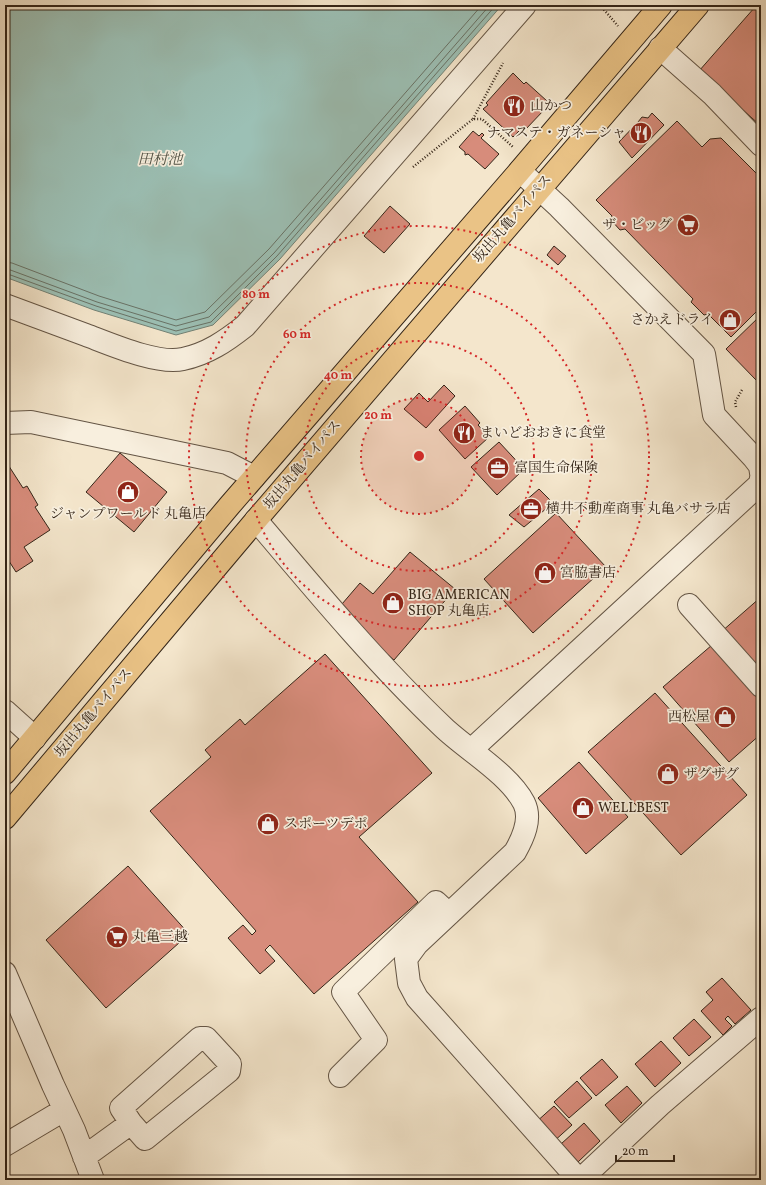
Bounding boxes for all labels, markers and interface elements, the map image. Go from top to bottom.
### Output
restaurant icon: 山かつ [501,93,527,119]
place label: 山かつ [530,97,572,116]
restaurant icon: ナマステ・ガネーシャ [628,120,654,146]
place label: ナマステ・ガネーシャ [487,124,626,143]
water label: 田村池 [137,150,184,171]
street label: 坂出丸亀バイパス [469,171,557,267]
supermarket icon: ザ・ビッグ [675,212,701,238]
place label: ザ・ビッグ [603,216,672,235]
text: 80 m [242,287,270,303]
shop icon: さかえドライ [717,307,743,333]
place label: さかえドライ [630,311,714,330]
text: 60 m [283,327,311,343]
text: 40 m [324,368,353,384]
text: 20 m [364,408,392,424]
street label: 坂出丸亀バイパス [260,416,346,514]
restaurant icon: まいどおおきに食堂 [451,420,477,446]
place label: まいどおおきに食堂 [480,424,606,443]
centre of rings [412,449,426,463]
office icon: 富国生命保険 [485,455,511,481]
place label: 富国生命保険 [514,459,598,478]
shop icon: ジャンプワールド 丸亀店 [115,479,141,505]
office icon: 横井不動産商事 丸亀バサラ店 [518,496,544,522]
place label: 横井不動産商事 丸亀バサラ店 [546,500,731,519]
place label: ジャンプワールド 丸亀店 [50,505,206,524]
shop icon: 宮脇書店 [532,560,558,586]
place label: 宮脇書店 [560,564,616,583]
place label: BIG AMERICAN SHOP 丸亀店 [408,586,510,621]
shop icon: BIG AMERICAN SHOP 丸亀店 [380,590,406,616]
street label: 坂出丸亀バイパス [51,664,137,762]
shop icon: 西松屋 [712,704,738,730]
place label: 西松屋 [668,708,710,727]
shop icon: ザグザグ [655,761,681,787]
place label: ザグザグ [684,765,739,784]
shop icon: WELLBEST [570,795,596,821]
place label: WELLBEST [598,799,669,818]
shop icon: スポーツデポ [255,811,281,837]
place label: スポーツデポ [284,815,367,834]
supermarket icon: 丸亀三越 [104,924,130,950]
place label: 丸亀三越 [132,928,188,947]
scale bar [616,1137,674,1163]
text: 20 m [622,1144,649,1160]

